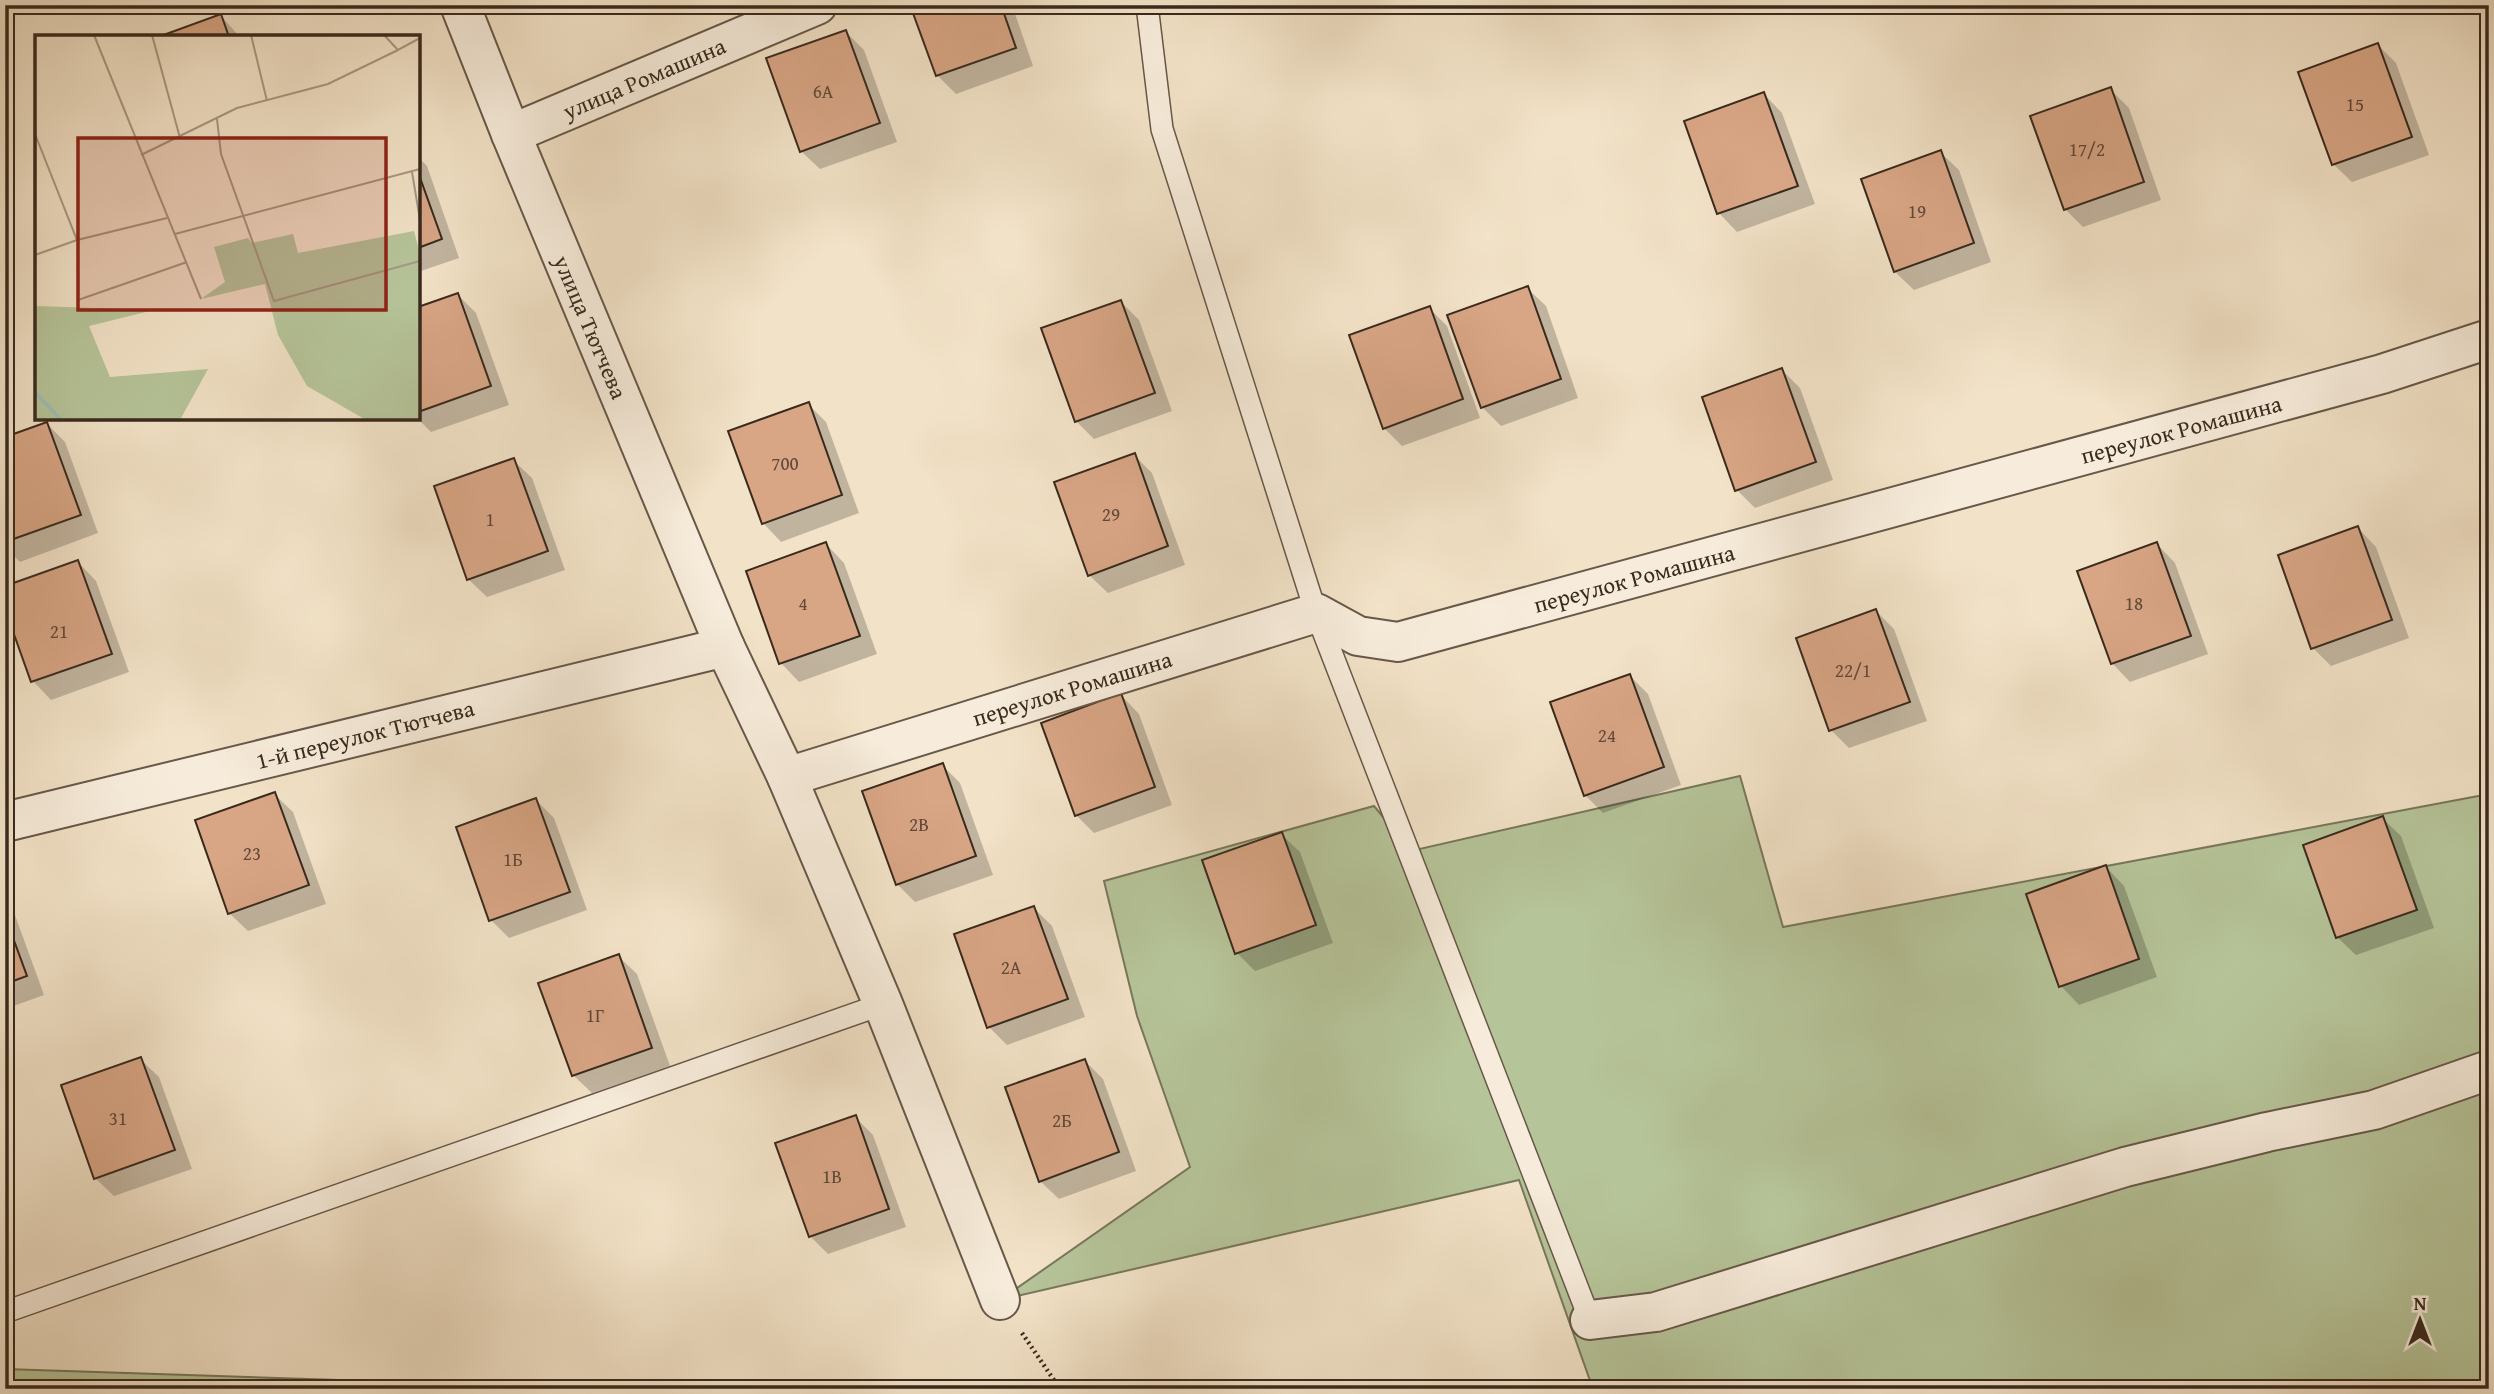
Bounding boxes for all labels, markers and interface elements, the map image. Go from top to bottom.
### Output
street label: улица Ромашина [557,29,731,128]
inset map [35,35,420,420]
house number: 6А [813,77,834,105]
house number: 15 [2346,90,2364,118]
house number: 17/2 [2069,135,2105,163]
house number: 19 [1908,197,1926,225]
street label: улица Тютчева [546,249,636,404]
street label: переулок Ромашина [2077,386,2285,472]
house number: 700 [771,449,799,477]
house number: 29 [1102,500,1120,528]
house number: 1 [485,505,495,533]
street label: переулок Ромашина [1530,535,1738,621]
house number: 4 [798,589,808,617]
house number: 18 [2125,589,2143,617]
house number: 21 [50,617,68,645]
street label: переулок Ромашина [968,642,1176,734]
house number: 22/1 [1835,656,1871,684]
street label: 1-й переулок Тютчева [252,691,478,777]
house number: 24 [1598,721,1616,749]
house number: 2В [909,810,929,838]
house number: 23 [243,839,261,867]
house number: 1Б [503,845,523,873]
house number: 2А [1001,953,1022,981]
house number: 1Г [586,1001,604,1029]
house number: 31 [109,1104,127,1132]
house number: 2Б [1052,1106,1072,1134]
house number: 1В [822,1162,842,1190]
north arrow [2386,1286,2456,1356]
text: N [2414,1289,2427,1317]

